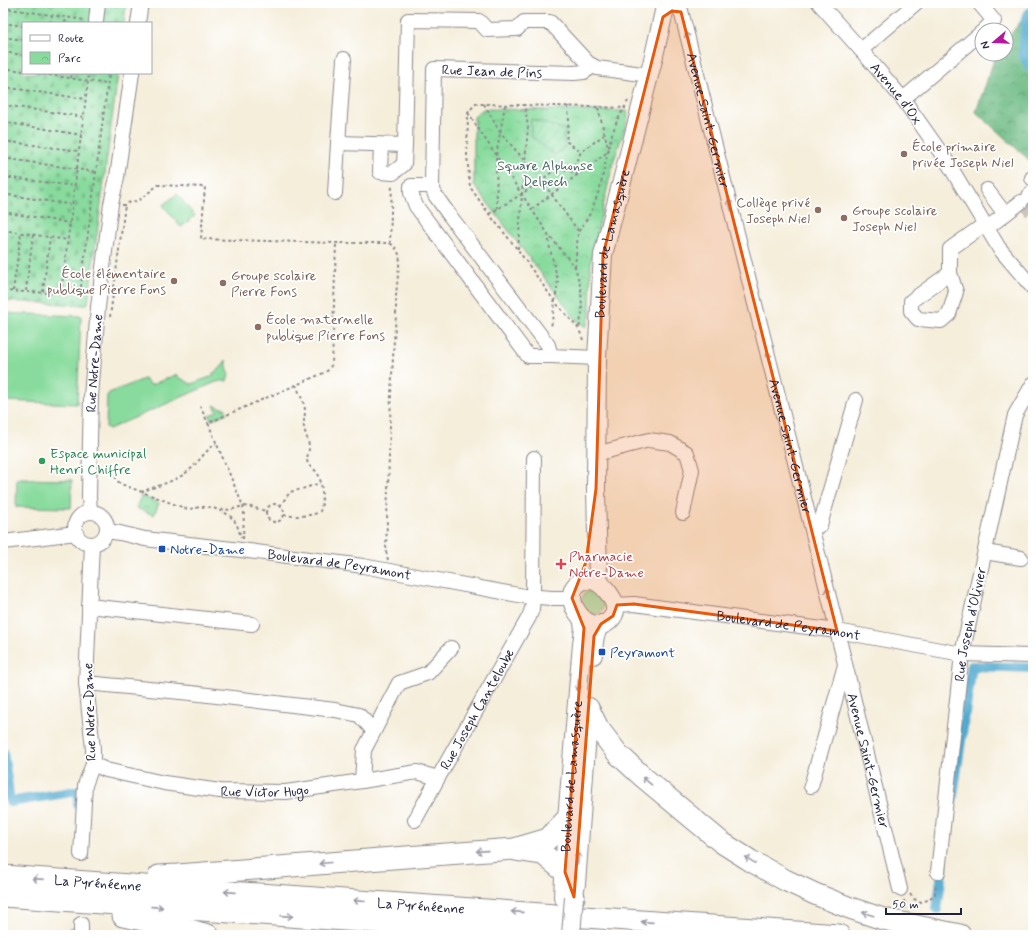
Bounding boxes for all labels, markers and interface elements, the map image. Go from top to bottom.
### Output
legend [22,22,152,74]
north arrow [974,22,1014,62]
text: Route [58,31,84,47]
one-way arrow [683,32,691,45]
text: N [978,39,993,51]
text: Parc [58,51,81,67]
street label: Avenue Saint-Germier [682,51,733,190]
street label: Avenue d'Ox [866,59,926,128]
street label: Rue Jean de Pins [441,61,543,83]
place label: École primaire privée Joseph Niel [912,138,1014,172]
marker: École primaire privée Joseph Niel [899,149,909,159]
park label: Square Alphonse Delpech [497,157,593,191]
street label: Boulevard de Lamasquère [591,167,635,319]
place label: Collège privé Joseph Niel [736,194,810,228]
one-way arrow [726,199,733,212]
place label: Groupe scolaire Joseph Niel [852,202,938,236]
marker: Collège privé Joseph Niel [813,205,823,215]
marker: Groupe scolaire Joseph Niel [839,213,849,223]
place label: École élémentaire publique Pierre Fons [47,265,166,299]
place label: Groupe scolaire Pierre Fons [231,267,317,301]
marker: École élémentaire publique Pierre Fons [169,276,179,286]
marker: Groupe scolaire Pierre Fons [218,278,228,288]
place label: École maternelle publique Pierre Fons [266,311,385,345]
street label: Rue Notre-Dame [83,313,107,413]
marker: École maternelle publique Pierre Fons [253,322,263,332]
one-way arrow [764,352,772,365]
street label: Avenue Saint-Germier [764,377,816,516]
place label: Espace municipal Henri Chiffre [50,445,147,479]
marker: Espace municipal Henri Chiffre [37,456,47,466]
place label: Notre-Dame [170,541,245,559]
marker: Notre-Dame [157,544,167,554]
street label: Boulevard de Peyramont [266,546,413,585]
place label: Pharmacie Notre-Dame [569,548,644,582]
marker: Pharmacie Notre-Dame [556,559,566,569]
street label: Rue Joseph d'Olivier [951,565,991,682]
one-way arrow [824,587,832,600]
street label: Boulevard de Peyramont [715,607,862,645]
place label: Peyramont [610,644,675,662]
street label: Rue Joseph Canteloube [436,646,519,773]
marker: Peyramont [597,647,607,657]
street label: Rue Notre-Dame [79,662,101,761]
one-way arrow [575,678,582,691]
street label: Avenue Saint-Germier [842,691,893,831]
street label: Boulevard de Lamasquère [557,700,587,853]
one-way arrow [642,776,653,785]
street label: Rue Victor Hugo [220,781,310,802]
one-way arrow [476,848,489,855]
one-way arrow [575,852,582,865]
one-way arrow [745,856,756,864]
one-way arrow [319,860,332,867]
street label: La Pyrénéenne [53,872,142,896]
one-way arrow [32,875,45,882]
one-way arrow [224,889,237,896]
scale bar [886,890,961,916]
street label: La Pyrénéenne [376,894,465,919]
text: 50 m [892,897,919,913]
one-way arrow [353,898,366,905]
one-way arrow [150,903,163,910]
one-way arrow [511,909,524,916]
one-way arrow [862,910,875,917]
one-way arrow [280,913,293,920]
one-way arrow [641,918,654,925]

